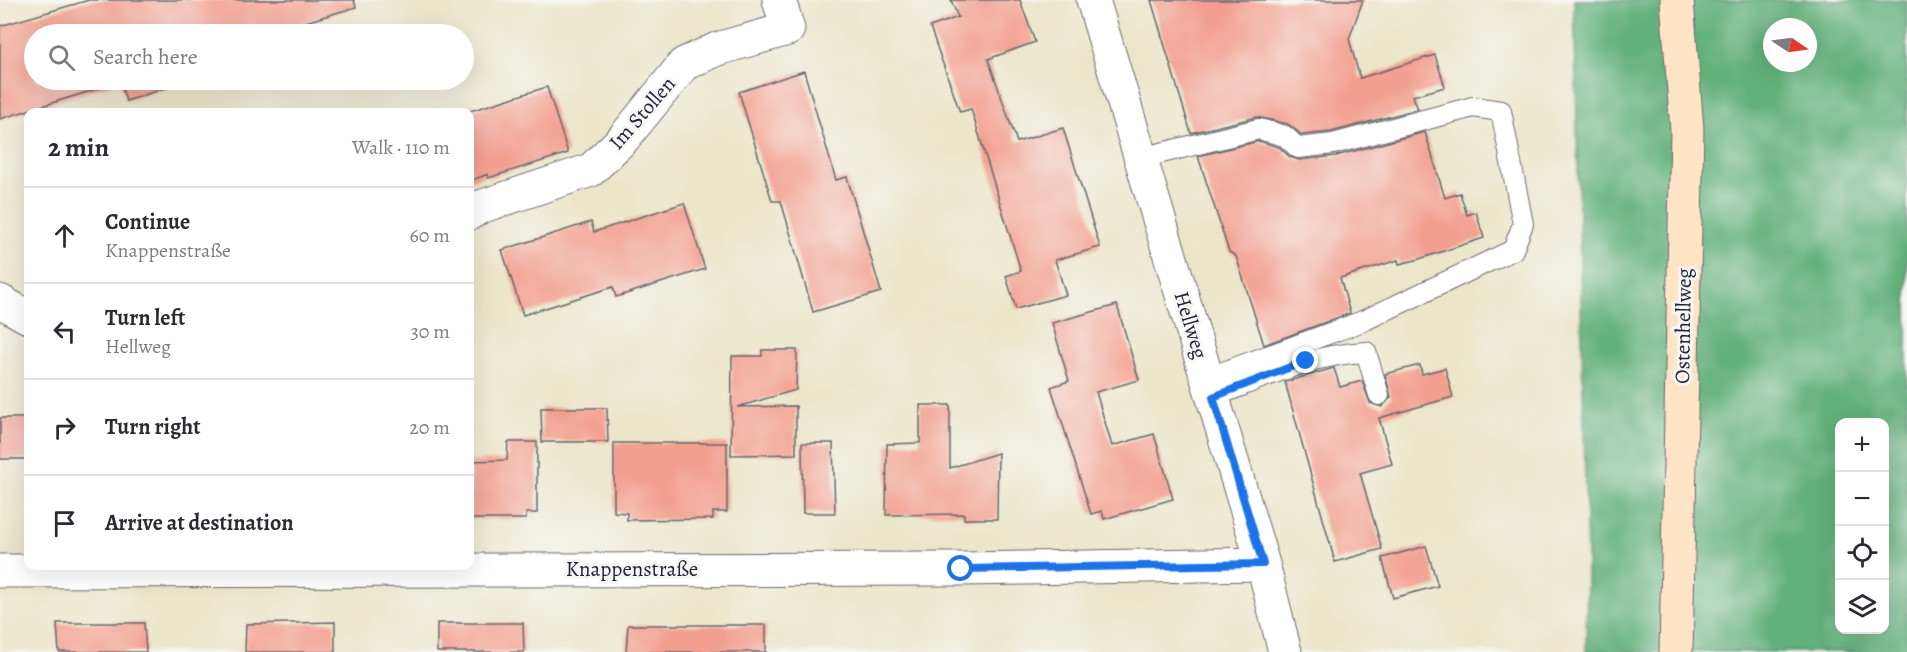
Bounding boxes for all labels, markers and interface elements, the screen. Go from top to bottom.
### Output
north arrow [1763,18,1817,72]
search box [24,24,474,90]
icon: search [45,41,78,74]
text: Search here [93,42,198,72]
street label: Im Stollen [602,70,682,156]
text: 2 min [48,130,109,165]
text: Walk · 110 m [352,134,450,161]
text: Continue [105,207,190,237]
icon: ahead [48,219,81,252]
text: 60 m [410,222,450,249]
text: Knappenstraße [105,237,231,264]
street label: Ostenhellweg [1668,267,1698,384]
street label: Hellweg [1167,288,1215,363]
text: Turn left [105,303,185,333]
icon: left [48,315,81,348]
text: 30 m [410,318,450,345]
text: Hellweg [105,333,171,360]
route end [1292,347,1318,373]
icon: right [48,411,81,444]
text: Turn right [105,412,201,442]
text: 20 m [409,414,450,441]
map controls [1835,418,1889,634]
button: + [1835,418,1889,472]
button: − [1835,472,1889,526]
icon: arrive [48,507,81,540]
text: Arrive at destination [105,508,294,538]
button: locate [1835,526,1889,580]
street label: Knappenstraße [566,555,698,583]
route start [947,555,973,581]
button: layers [1835,580,1889,634]

